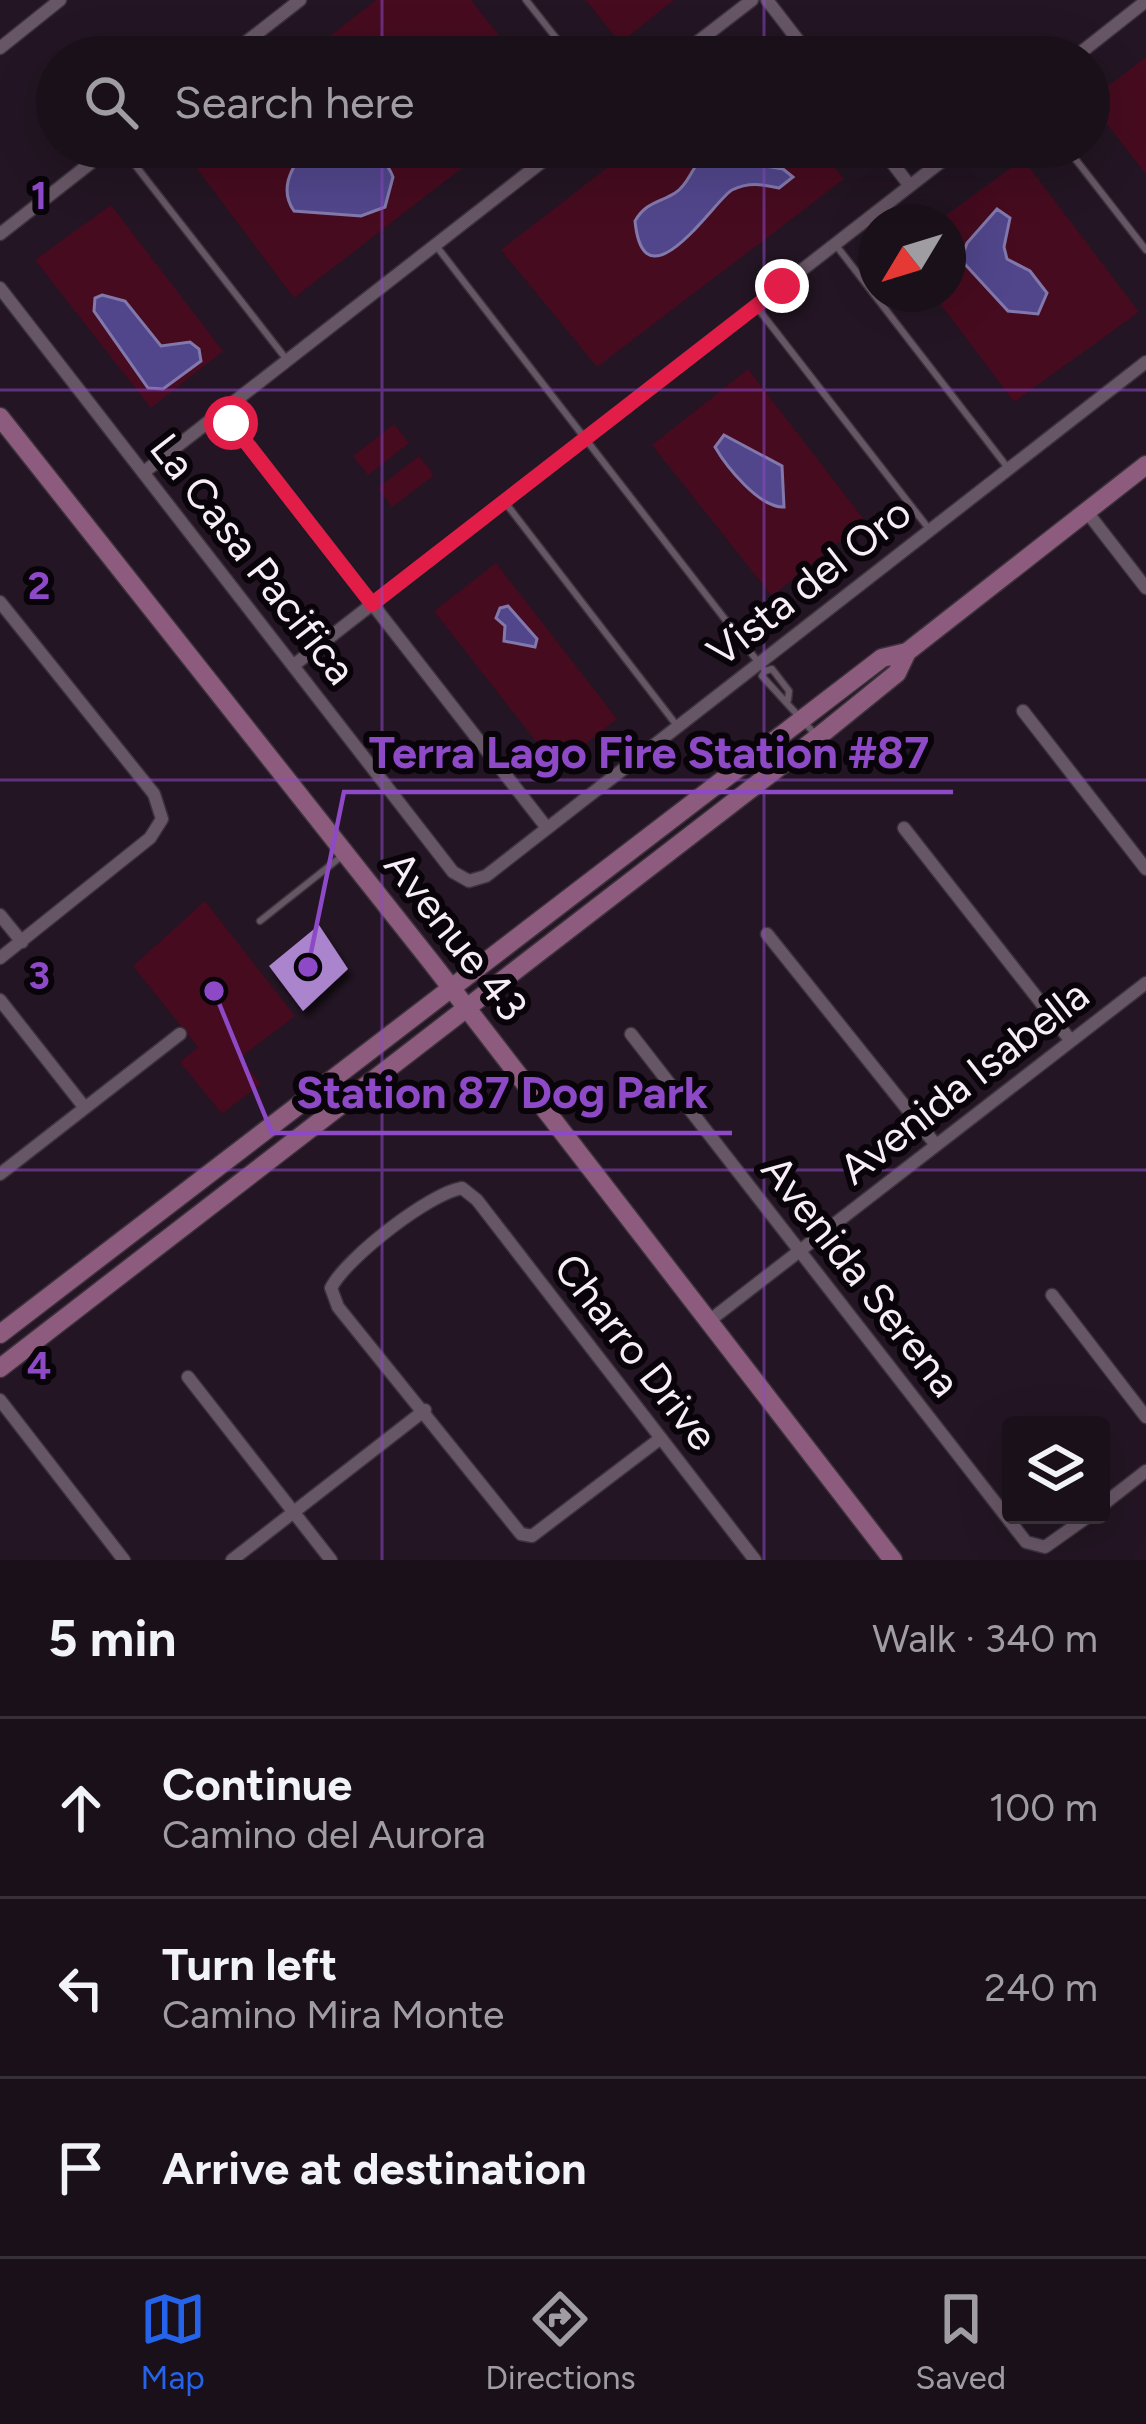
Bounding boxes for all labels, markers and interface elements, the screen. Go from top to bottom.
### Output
search box [36,36,1110,168]
icon: search [78,69,144,135]
text: Search here [174,75,414,129]
text: 1 [31,172,47,219]
north arrow [858,204,966,312]
route end [755,259,809,313]
route start [204,396,258,450]
street label: La Casa Pacifica [139,424,367,694]
street label: Vista del Oro [697,487,921,677]
text: 2 [28,562,50,609]
callout: Terra Lago Fire Station #87 [344,711,953,792]
text: Terra Lago Fire Station #87 [369,725,929,779]
street label: Avenue 43 [374,841,538,1031]
text: 3 [28,952,50,999]
street label: Avenida Isabella [829,969,1099,1195]
callout: Station 87 Dog Park [272,1052,732,1133]
text: Station 87 Dog Park [296,1065,708,1119]
street label: Avenida Serena [751,1145,971,1407]
street label: Charro Drive [543,1244,729,1460]
text: 4 [27,1342,51,1389]
map controls [1002,1416,1110,1524]
button: layers [1002,1416,1110,1524]
text: 5 min [48,1608,177,1669]
text: Walk · 340 m [872,1615,1098,1662]
text: Continue [162,1757,352,1811]
icon: ahead [48,1775,114,1841]
text: 100 m [989,1784,1098,1831]
text: Camino del Aurora [162,1811,486,1858]
text: Turn left [162,1937,337,1991]
icon: left [48,1955,114,2021]
text: 240 m [984,1964,1098,2011]
text: Camino Mira Monte [162,1991,504,2038]
icon: arrive [48,2135,114,2201]
text: Arrive at destination [162,2141,586,2195]
tab: Map [140,2286,206,2397]
tab: Directions [485,2286,636,2397]
tab: Saved [915,2286,1006,2397]

